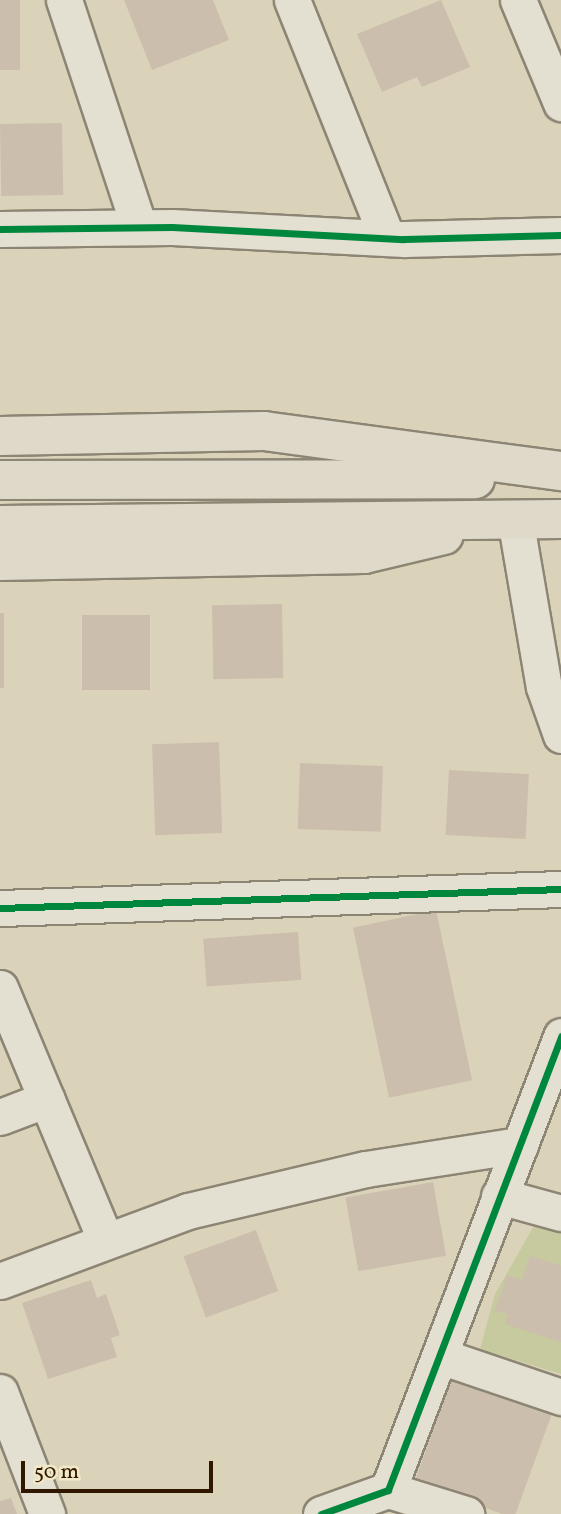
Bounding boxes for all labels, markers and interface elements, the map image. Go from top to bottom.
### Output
scale bar [24,1448,217,1492]
text: 50 m [34,1458,79,1487]

